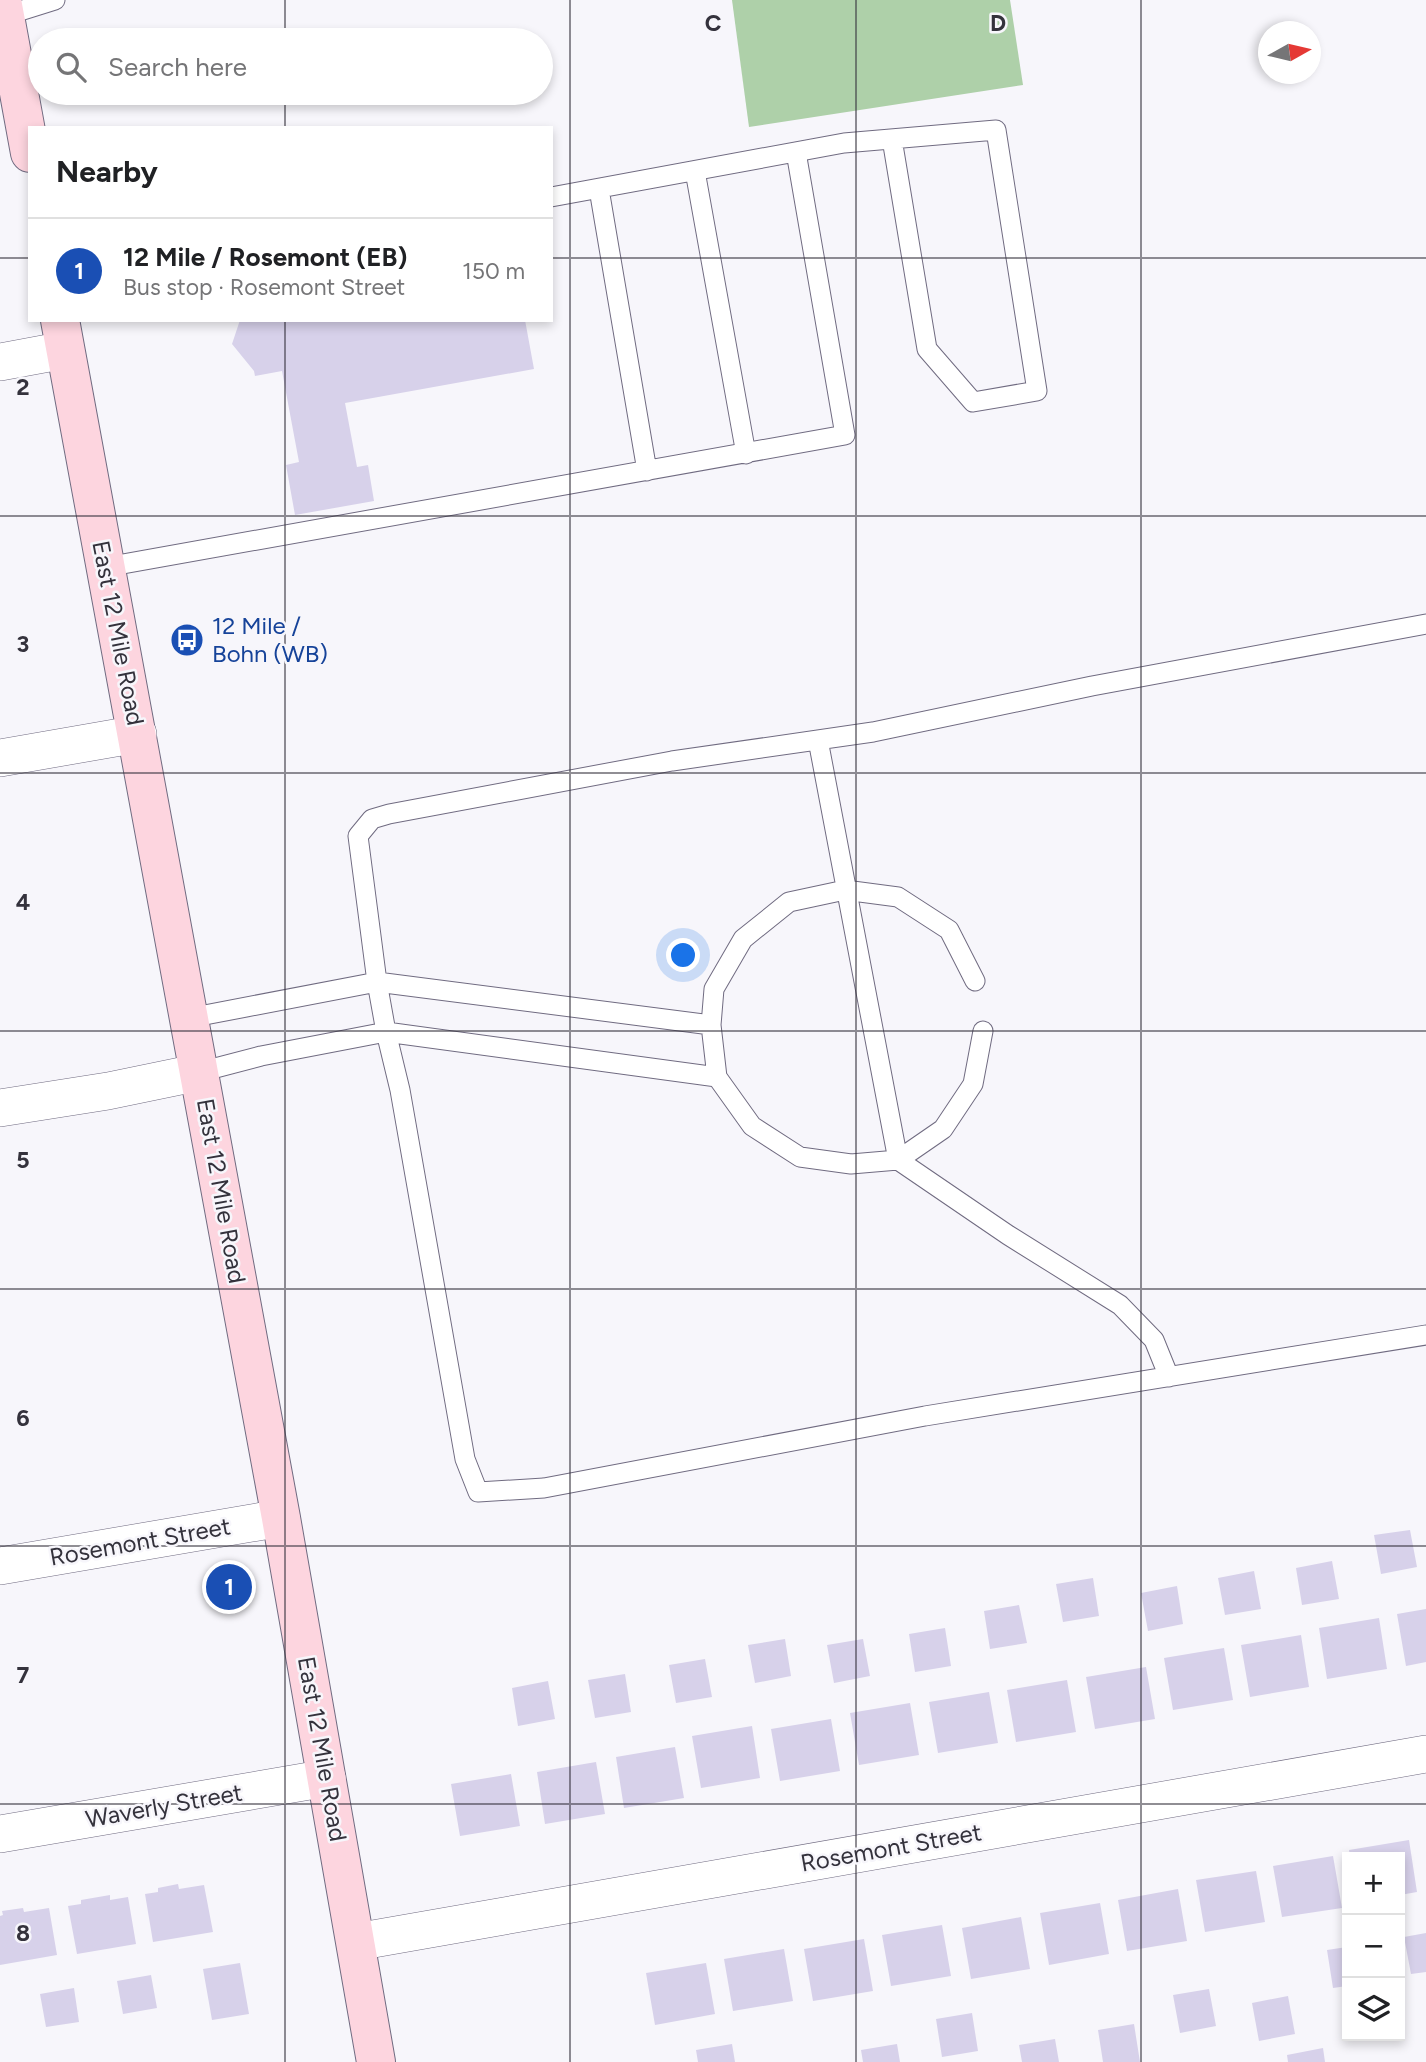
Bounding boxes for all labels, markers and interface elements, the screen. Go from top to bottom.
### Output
text: C [705,9,722,37]
text: D [990,9,1006,37]
north arrow [1258,21,1321,84]
search box [28,28,553,105]
icon: search [52,48,90,86]
text: Search here [108,51,247,83]
text: Nearby [56,153,158,190]
text: 12 Mile / Rosemont (EB) [123,241,407,273]
text: 1 [74,257,84,285]
text: 150 m [462,257,525,285]
text: Bus stop · Rosemont Street [123,273,405,301]
text: 2 [16,373,30,401]
street label: East 12 Mile Road [86,538,151,728]
place label: 12 Mile / Bohn (WB) [212,611,328,668]
bus stop icon: 12 Mile / Bohn (WB) [168,621,206,659]
text: 3 [17,630,29,658]
text: 4 [16,888,30,916]
your location [666,938,700,972]
street label: East 12 Mile Road [191,1096,252,1286]
text: 5 [16,1146,30,1174]
text: 6 [16,1404,30,1432]
street label: Rosemont Street [47,1511,233,1572]
pin: 1 [206,1561,252,1613]
street label: East 12 Mile Road [292,1654,353,1844]
text: 7 [17,1661,30,1689]
street label: Waverly Street [83,1777,245,1834]
street label: Rosemont Street [798,1817,984,1878]
map controls [1342,1852,1405,2041]
button: + [1342,1852,1405,1915]
button: − [1342,1915,1405,1978]
text: 8 [16,1919,30,1947]
button: layers [1342,1978,1405,2041]

